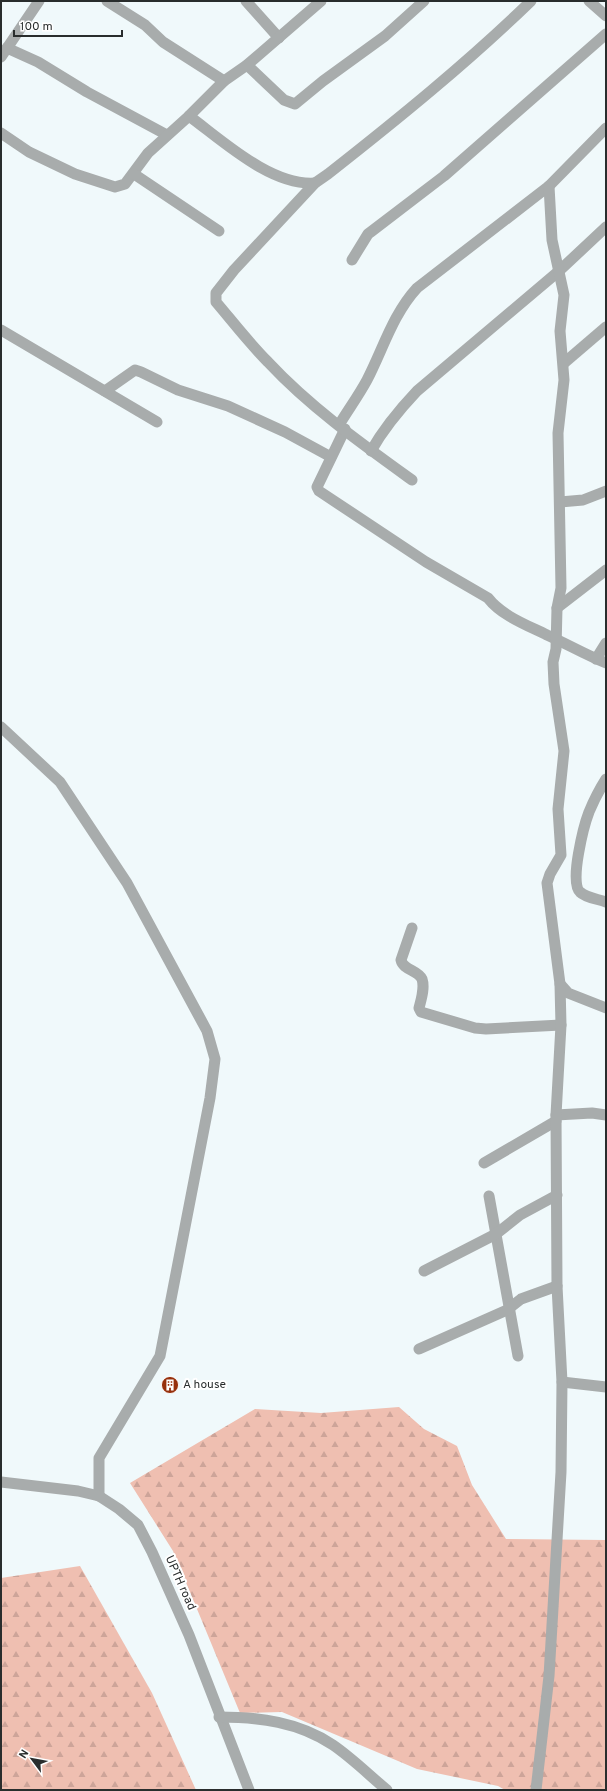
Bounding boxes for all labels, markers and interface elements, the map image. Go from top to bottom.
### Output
scale bar [14,12,122,38]
text: 100 m [20,19,53,35]
building icon: A house [160,1375,180,1395]
place label: A house [183,1377,226,1393]
street label: UPTH road [161,1553,199,1613]
north arrow [12,1739,52,1779]
text: N [16,1747,32,1761]

